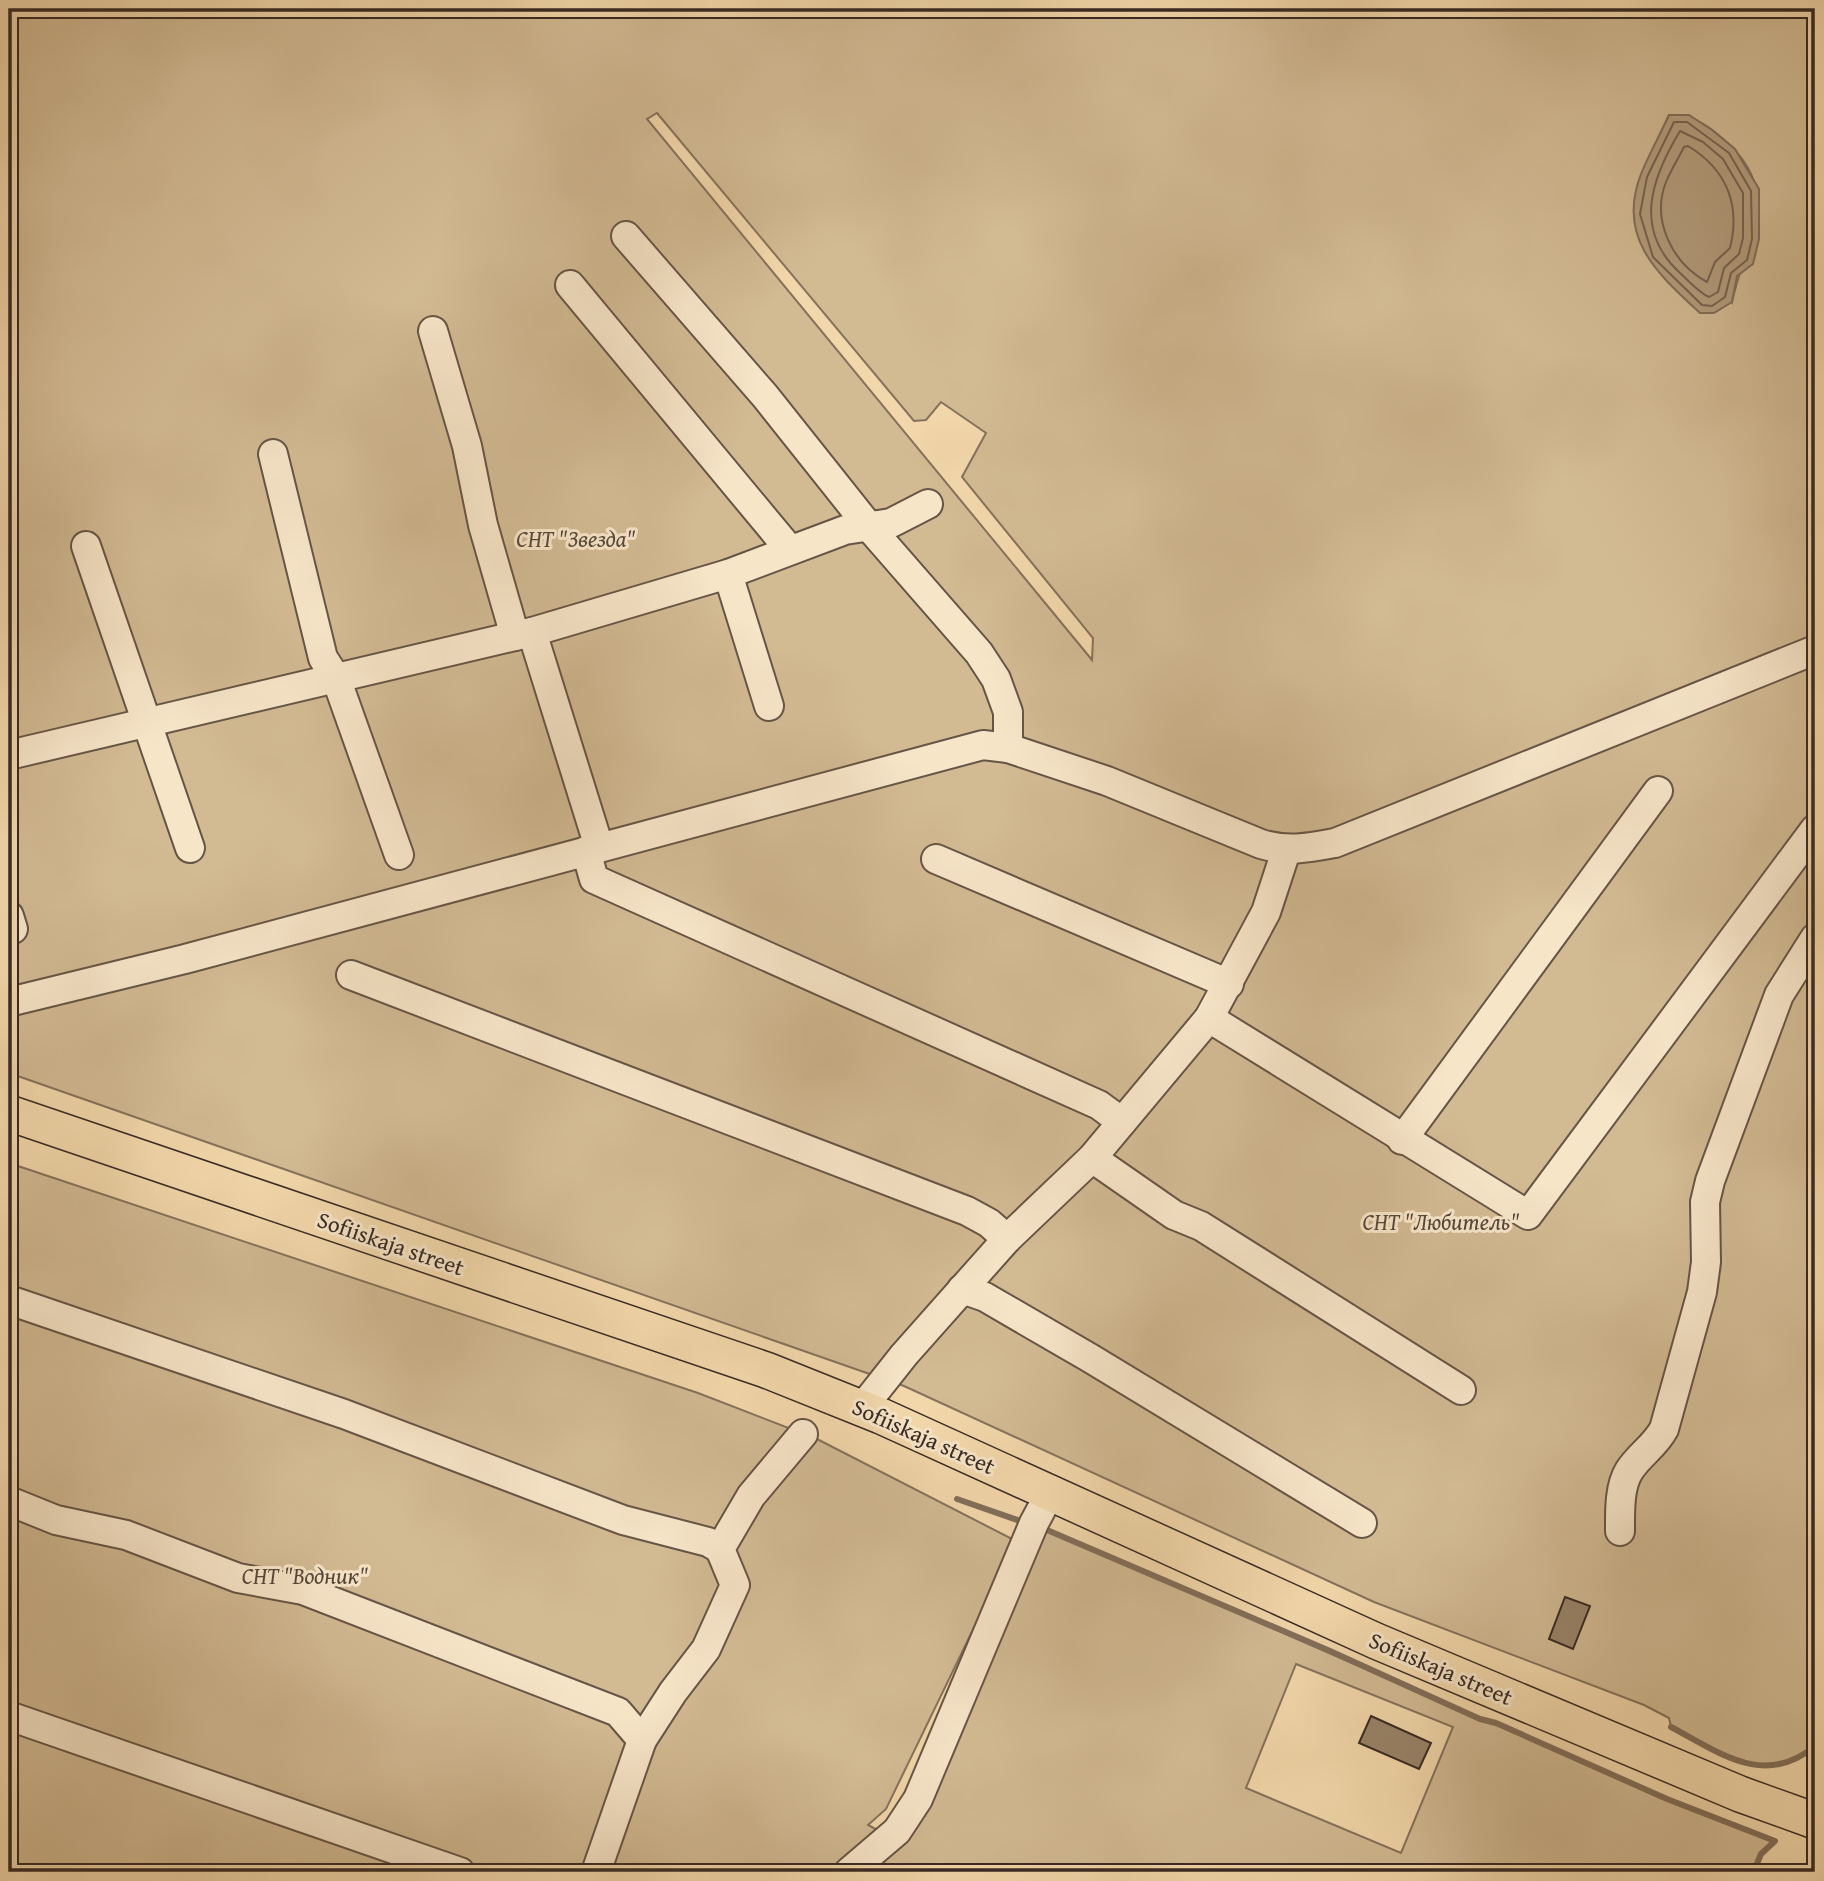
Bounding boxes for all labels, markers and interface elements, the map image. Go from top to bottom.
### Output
park label: СНТ "Звезда" [516,522,636,555]
street label: Sofiiskaja street [313,1202,469,1284]
park label: СНТ "Любитель" [1362,1205,1520,1238]
street label: Sofiiskaja street [847,1390,1001,1482]
park label: СНТ "Водник" [242,1559,368,1592]
street label: Sofiiskaja street [1364,1623,1518,1713]

